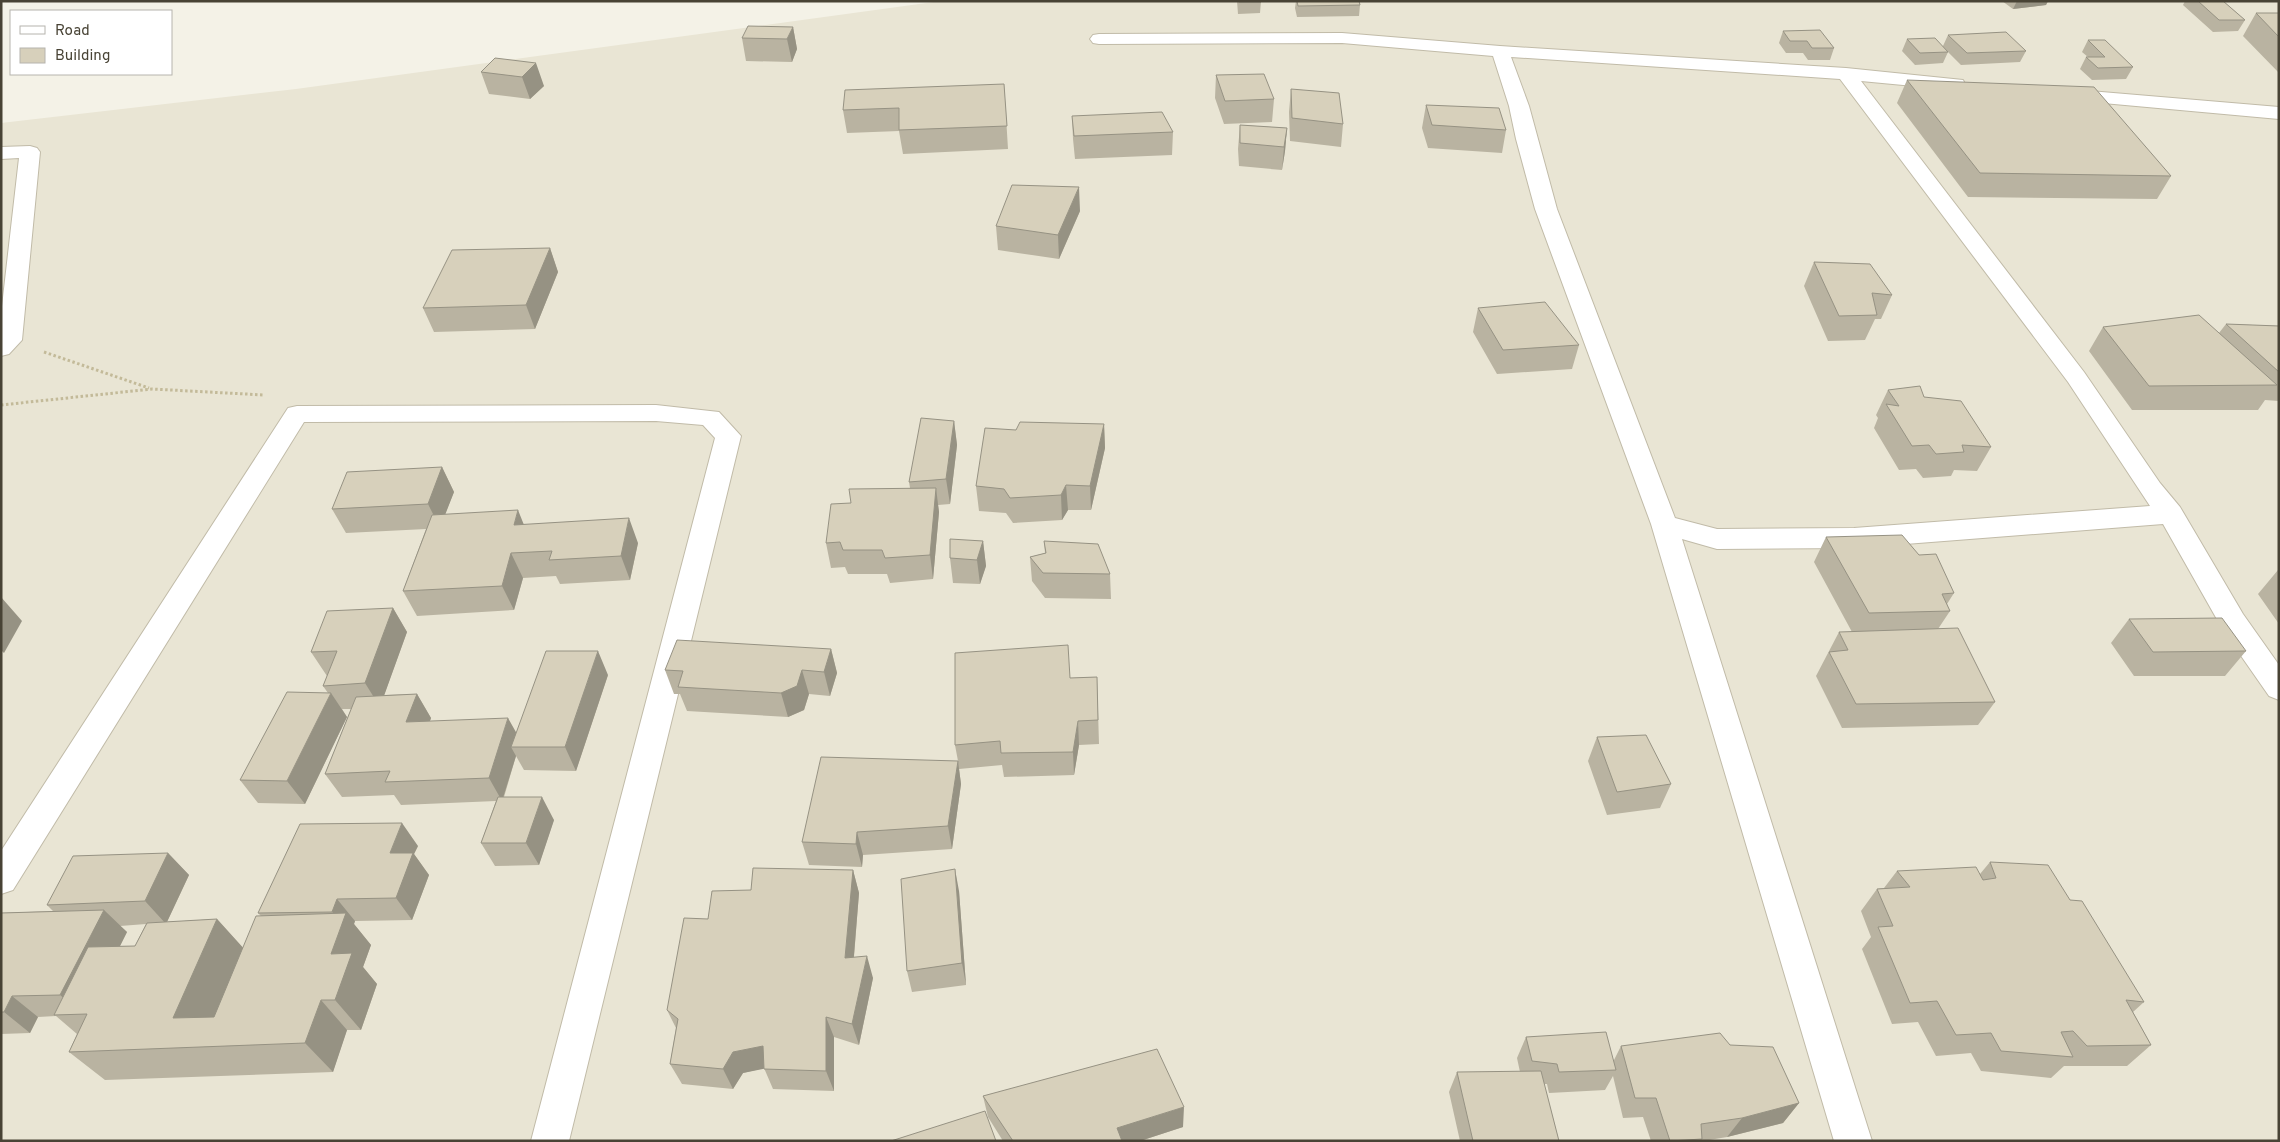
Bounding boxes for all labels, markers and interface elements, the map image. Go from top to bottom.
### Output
legend [10,10,172,75]
text: Road [55,22,90,41]
text: Building [55,47,110,66]

